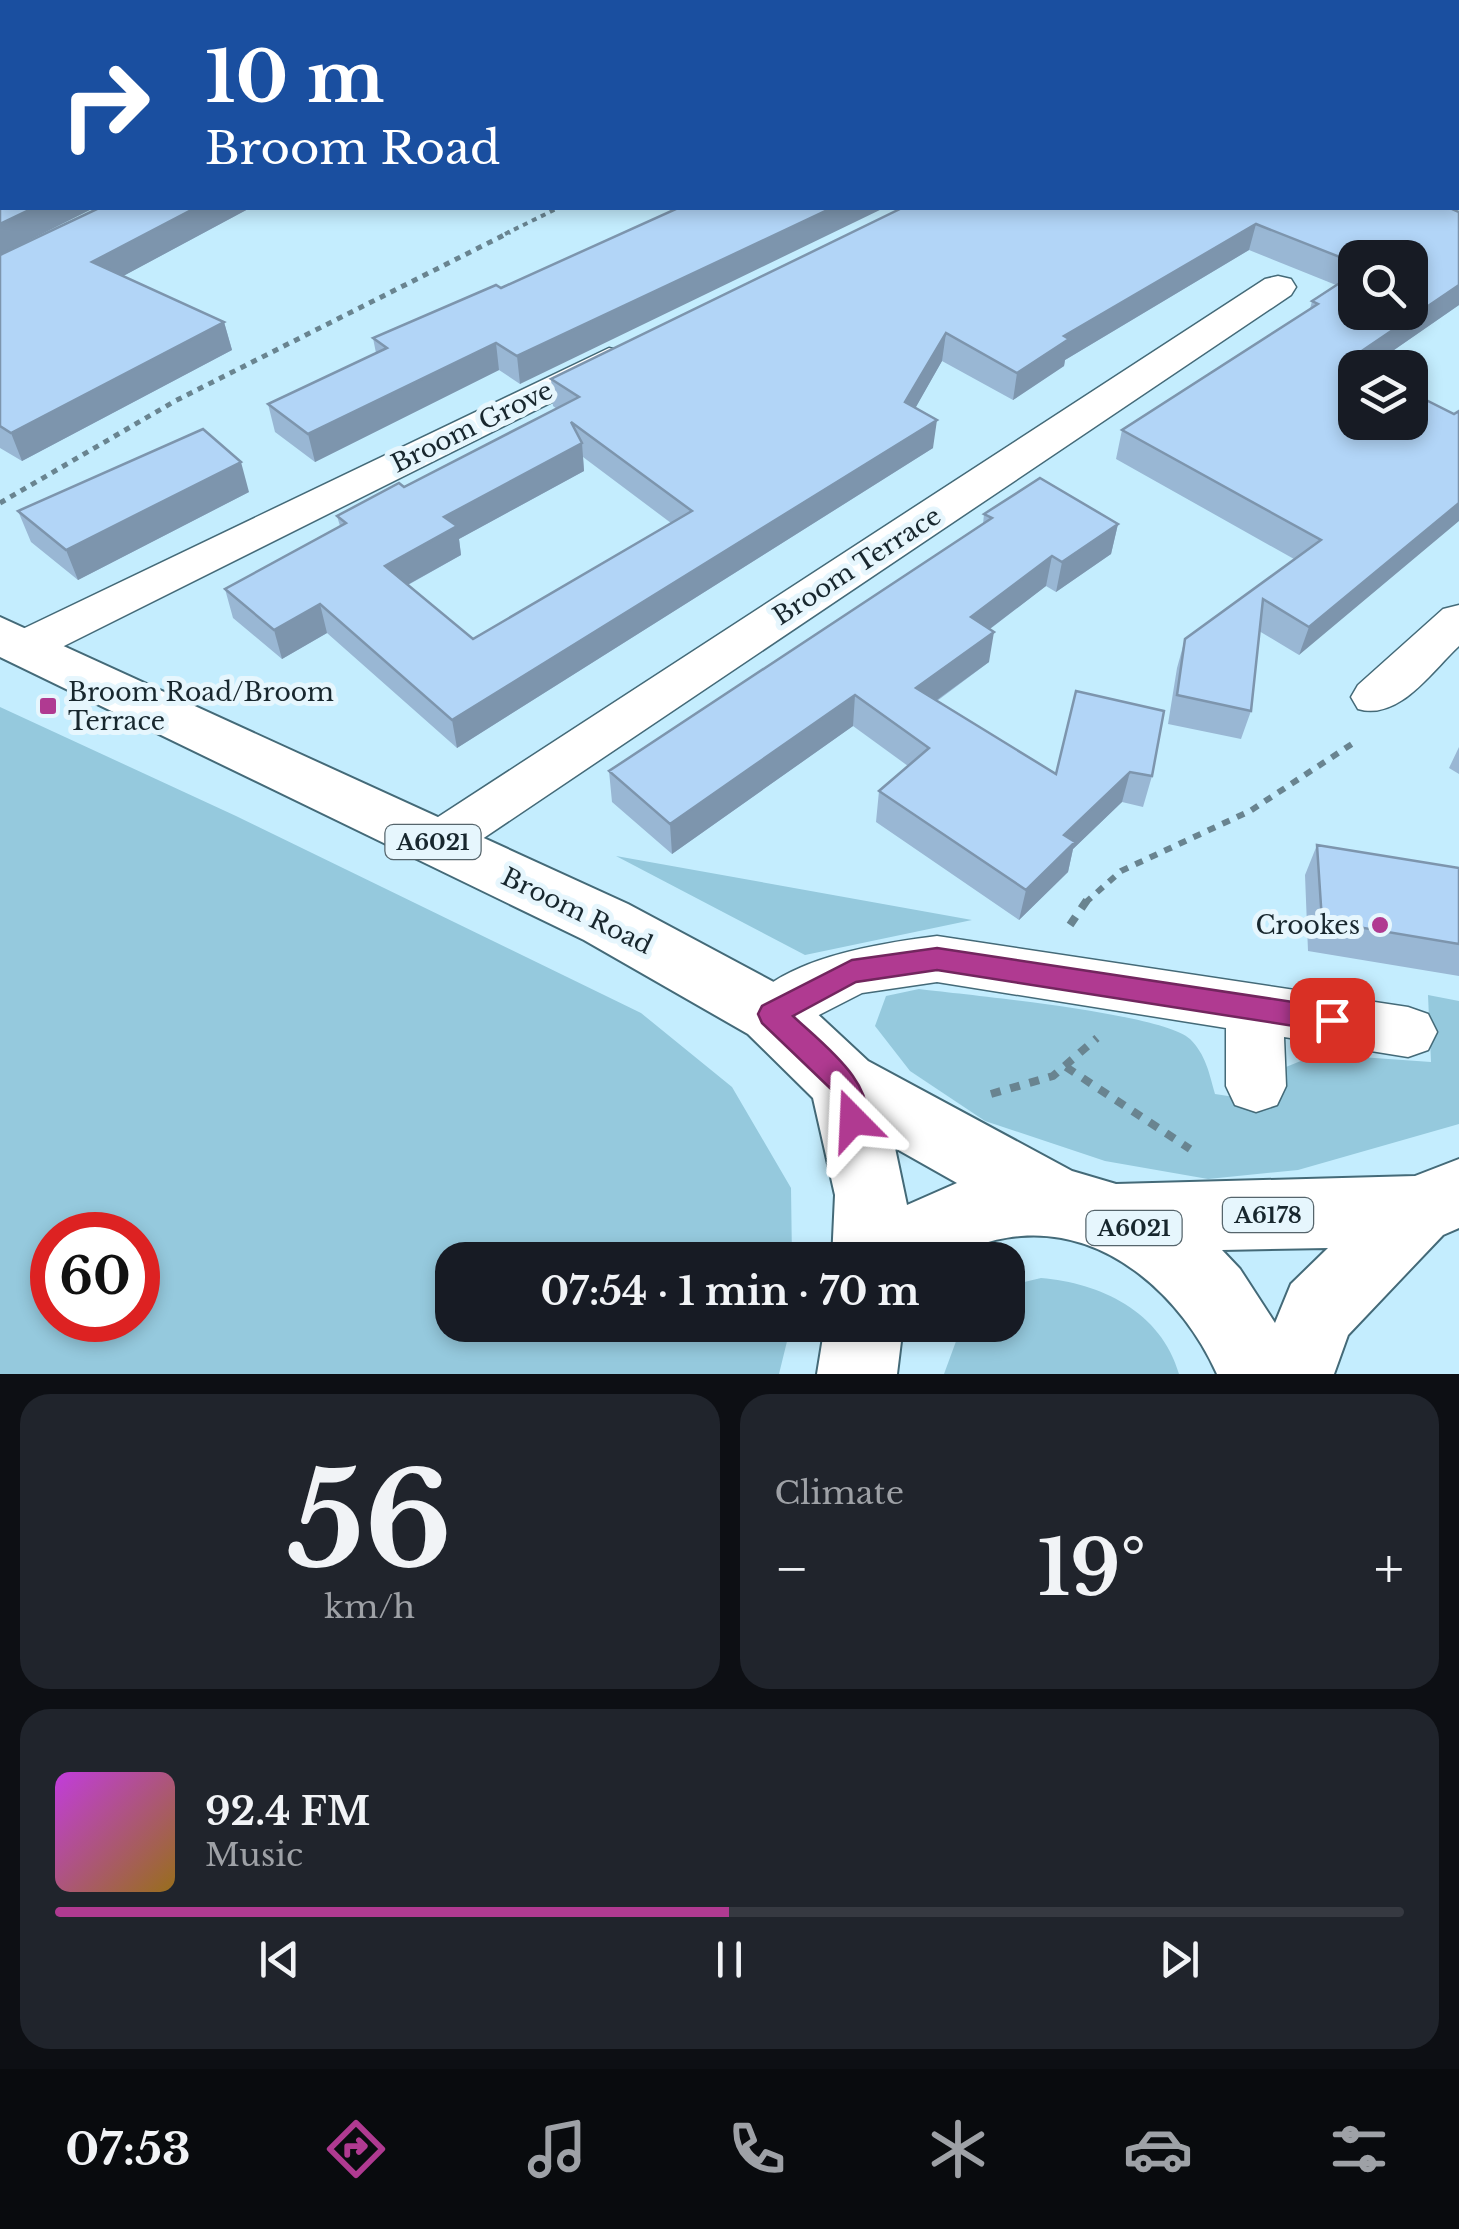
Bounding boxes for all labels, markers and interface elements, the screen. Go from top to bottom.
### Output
text: 10 m [205,34,384,121]
icon: right [40,40,170,170]
text: Broom Road [205,120,500,176]
map controls [1338,240,1428,440]
button: search [1338,240,1428,330]
button: layers [1338,350,1428,440]
street label: Broom Grove [386,375,558,479]
street label: Broom Terrace [767,500,947,632]
place label: Broom Road/Broom Terrace [68,677,334,737]
marker: Broom Road/Broom Terrace [37,695,59,717]
road number: A6021 [386,825,480,859]
street label: Broom Road [496,861,658,961]
place label: Crookes [1255,910,1360,941]
marker: Crookes [1369,914,1391,936]
pin [1290,978,1375,1063]
icon: arrive [1305,993,1360,1048]
position arrow [801,1068,905,1172]
road number: A6178 [1223,1198,1313,1232]
road number: A6021 [1086,1211,1182,1245]
speed limit sign: 60 [30,1212,160,1342]
text: 07:54 · 1 min · 70 m [540,1268,920,1315]
text: 56 [287,1441,452,1602]
text: Climate [775,1473,904,1513]
text: 19° [1037,1522,1146,1615]
text: − [775,1535,809,1603]
text: + [1374,1535,1404,1603]
text: km/h [324,1587,415,1627]
text: 92.4 FM [205,1788,370,1835]
text: Music [205,1835,303,1875]
icon: previous [252,1932,307,1987]
icon: pause [702,1932,757,1987]
icon: next [1152,1932,1207,1987]
icon: directions [321,2114,391,2184]
icon: music [522,2114,592,2184]
icon: phone [722,2114,792,2184]
icon: climate [923,2114,993,2184]
icon: car [1123,2114,1193,2184]
icon: filters [1324,2114,1394,2184]
text: 07:53 [65,2121,191,2177]

